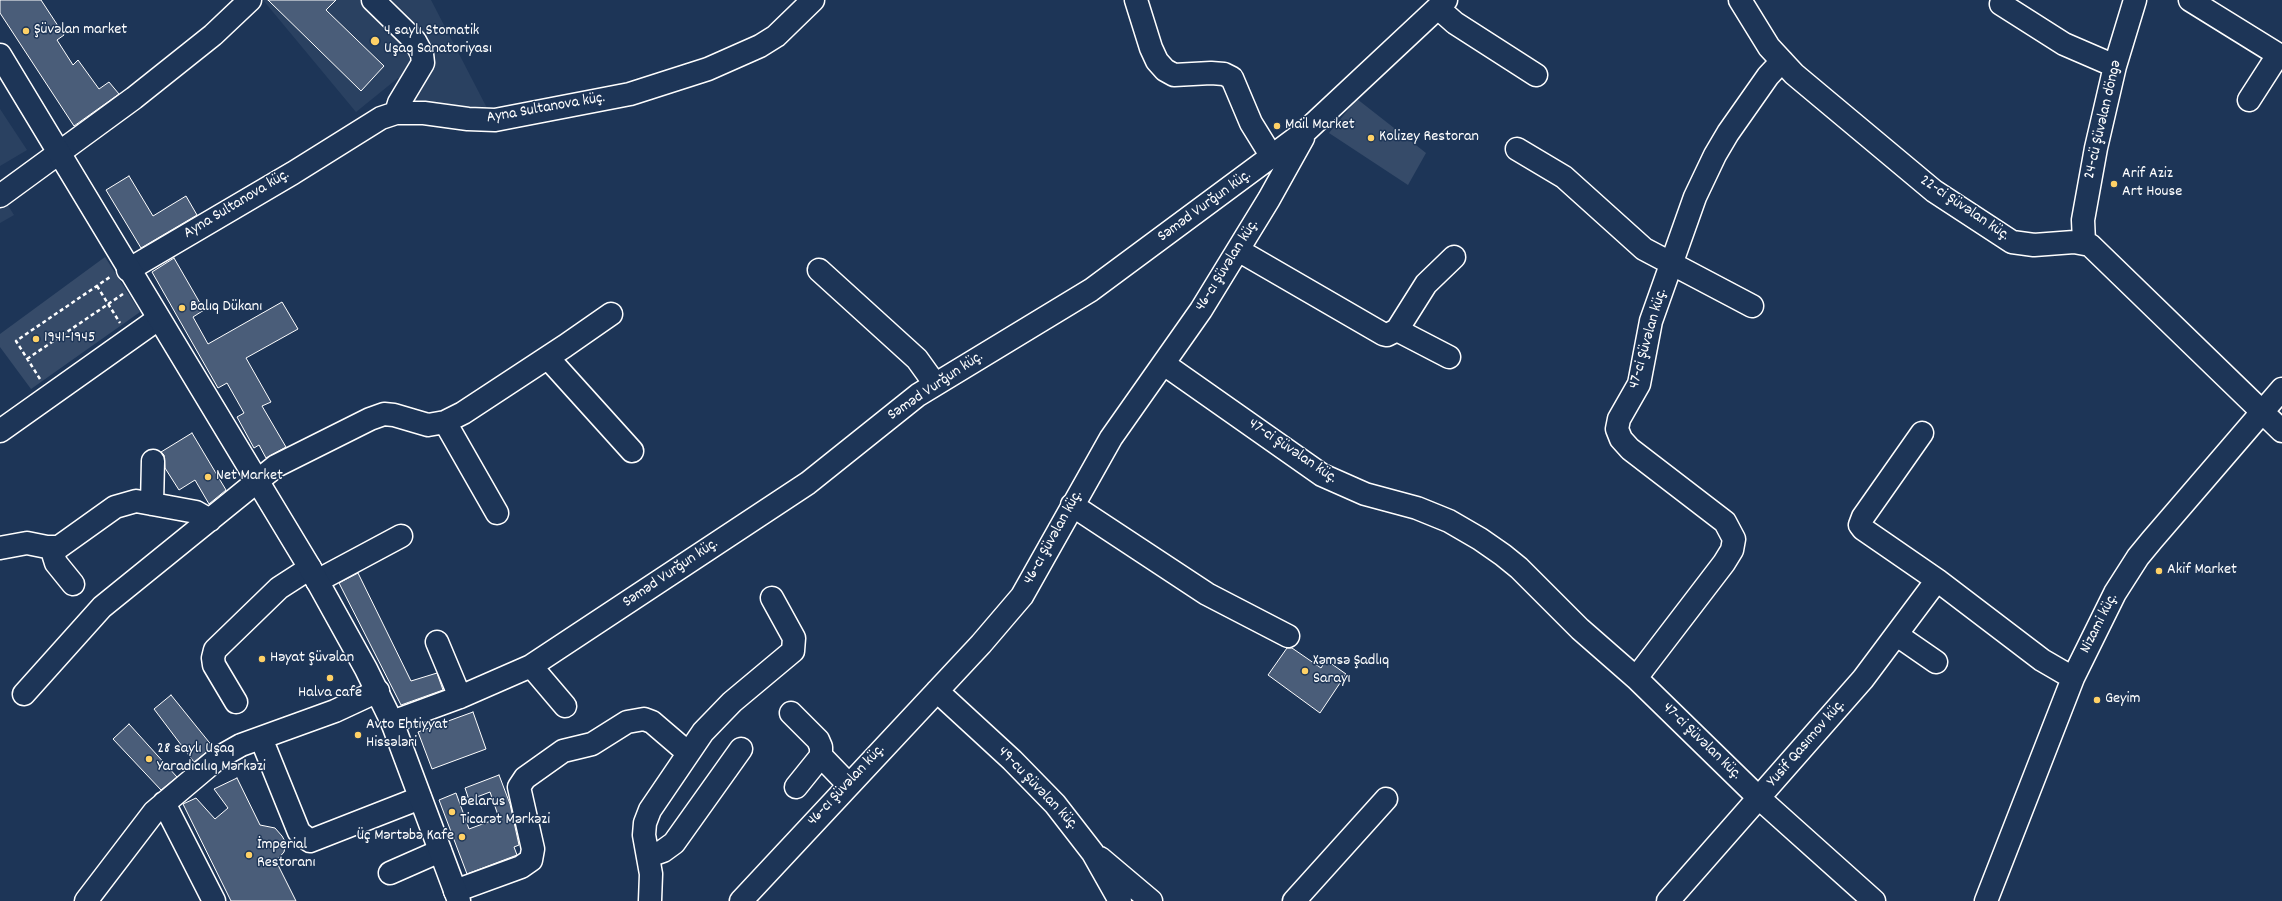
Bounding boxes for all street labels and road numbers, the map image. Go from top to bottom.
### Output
street label: 24-cü Şüvəlan döngə [2081,59,2127,181]
street label: Ayna Sultanova küç. [485,89,607,129]
street label: Ayna Sultanova küç. [181,166,293,244]
street label: Səməd Vurğun küç. [1155,167,1255,247]
street label: 22-ci Şüvəlan küç. [1915,172,2013,246]
street label: 46-cı Şüvəlan küç. [1192,216,1264,316]
street label: 47-ci Şüvəlan küç. [1626,287,1672,391]
street label: Səməd Vurğun küç. [885,348,987,426]
street label: 47-ci Şüvəlan küç. [1244,415,1340,489]
street label: 46-cı Şüvəlan küç. [1020,487,1088,589]
street label: Səməd Vurğun küç. [620,535,722,613]
street label: Nizami küç. [2077,591,2123,657]
street label: Yusif Qasımov küç. [1764,696,1850,792]
street label: 47-ci Şüvəlan küç. [1657,699,1745,785]
street label: 46-cı Şüvəlan küç. [804,741,890,831]
street label: 49-cu Şüvəlan küç. [992,743,1082,835]

